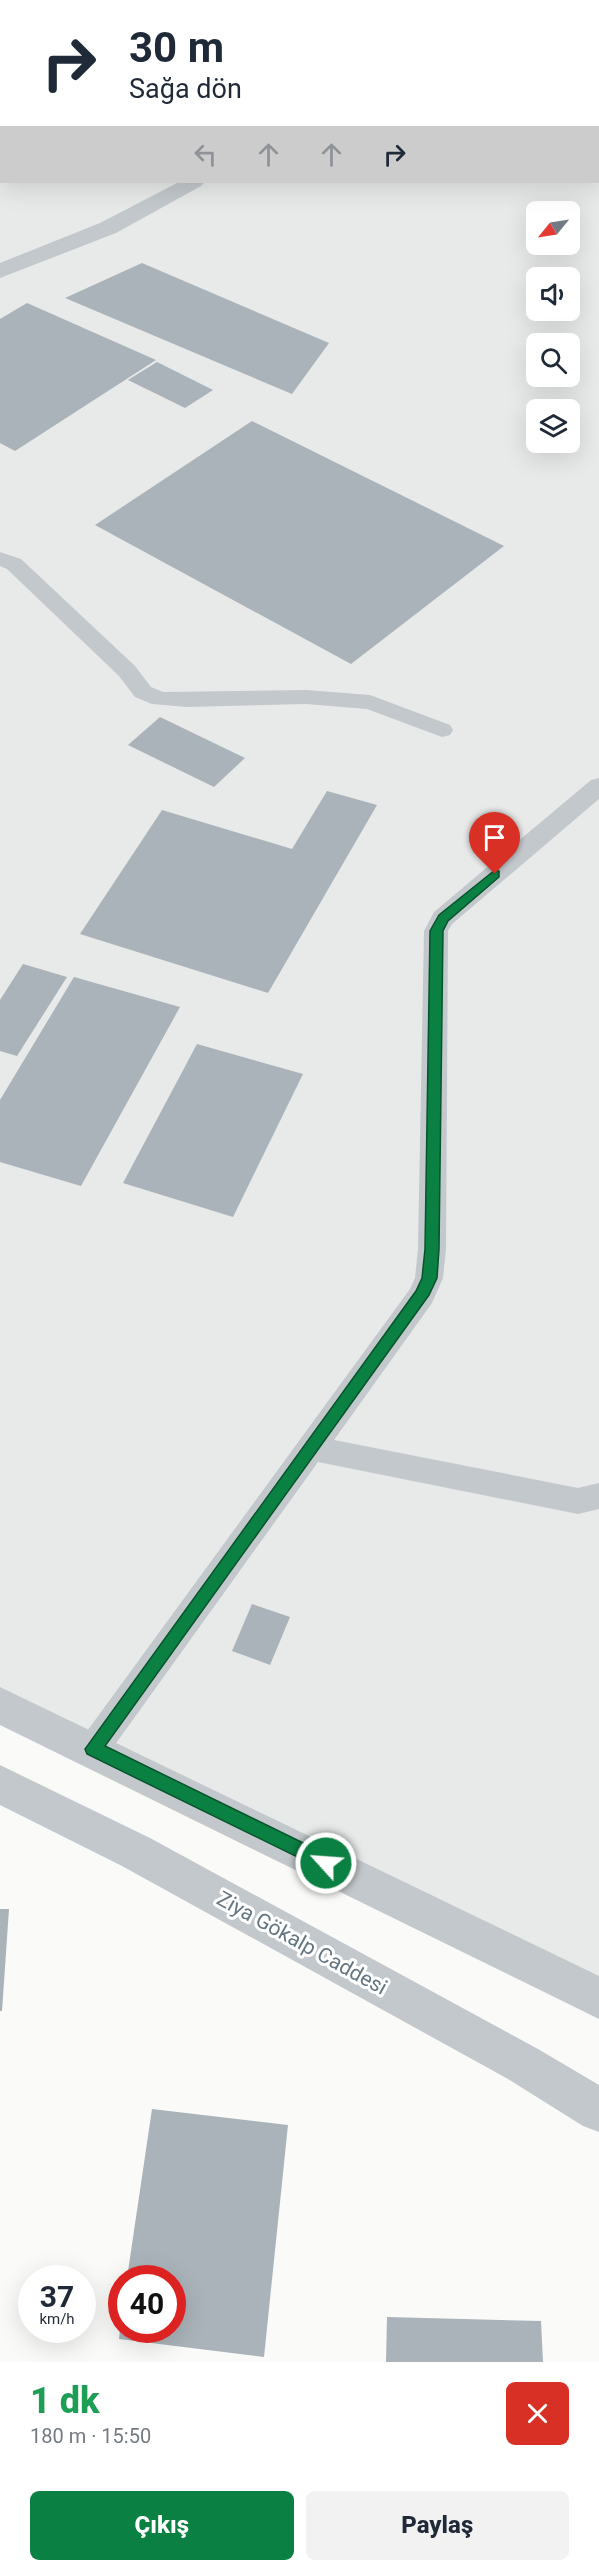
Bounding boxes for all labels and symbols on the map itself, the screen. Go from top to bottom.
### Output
north arrow [526,201,580,255]
pin [469,812,520,874]
position arrow [294,1831,358,1895]
street label: Ziya Gökalp Caddesi [213,1886,391,2000]
speed limit sign: 40 [108,2265,186,2343]

